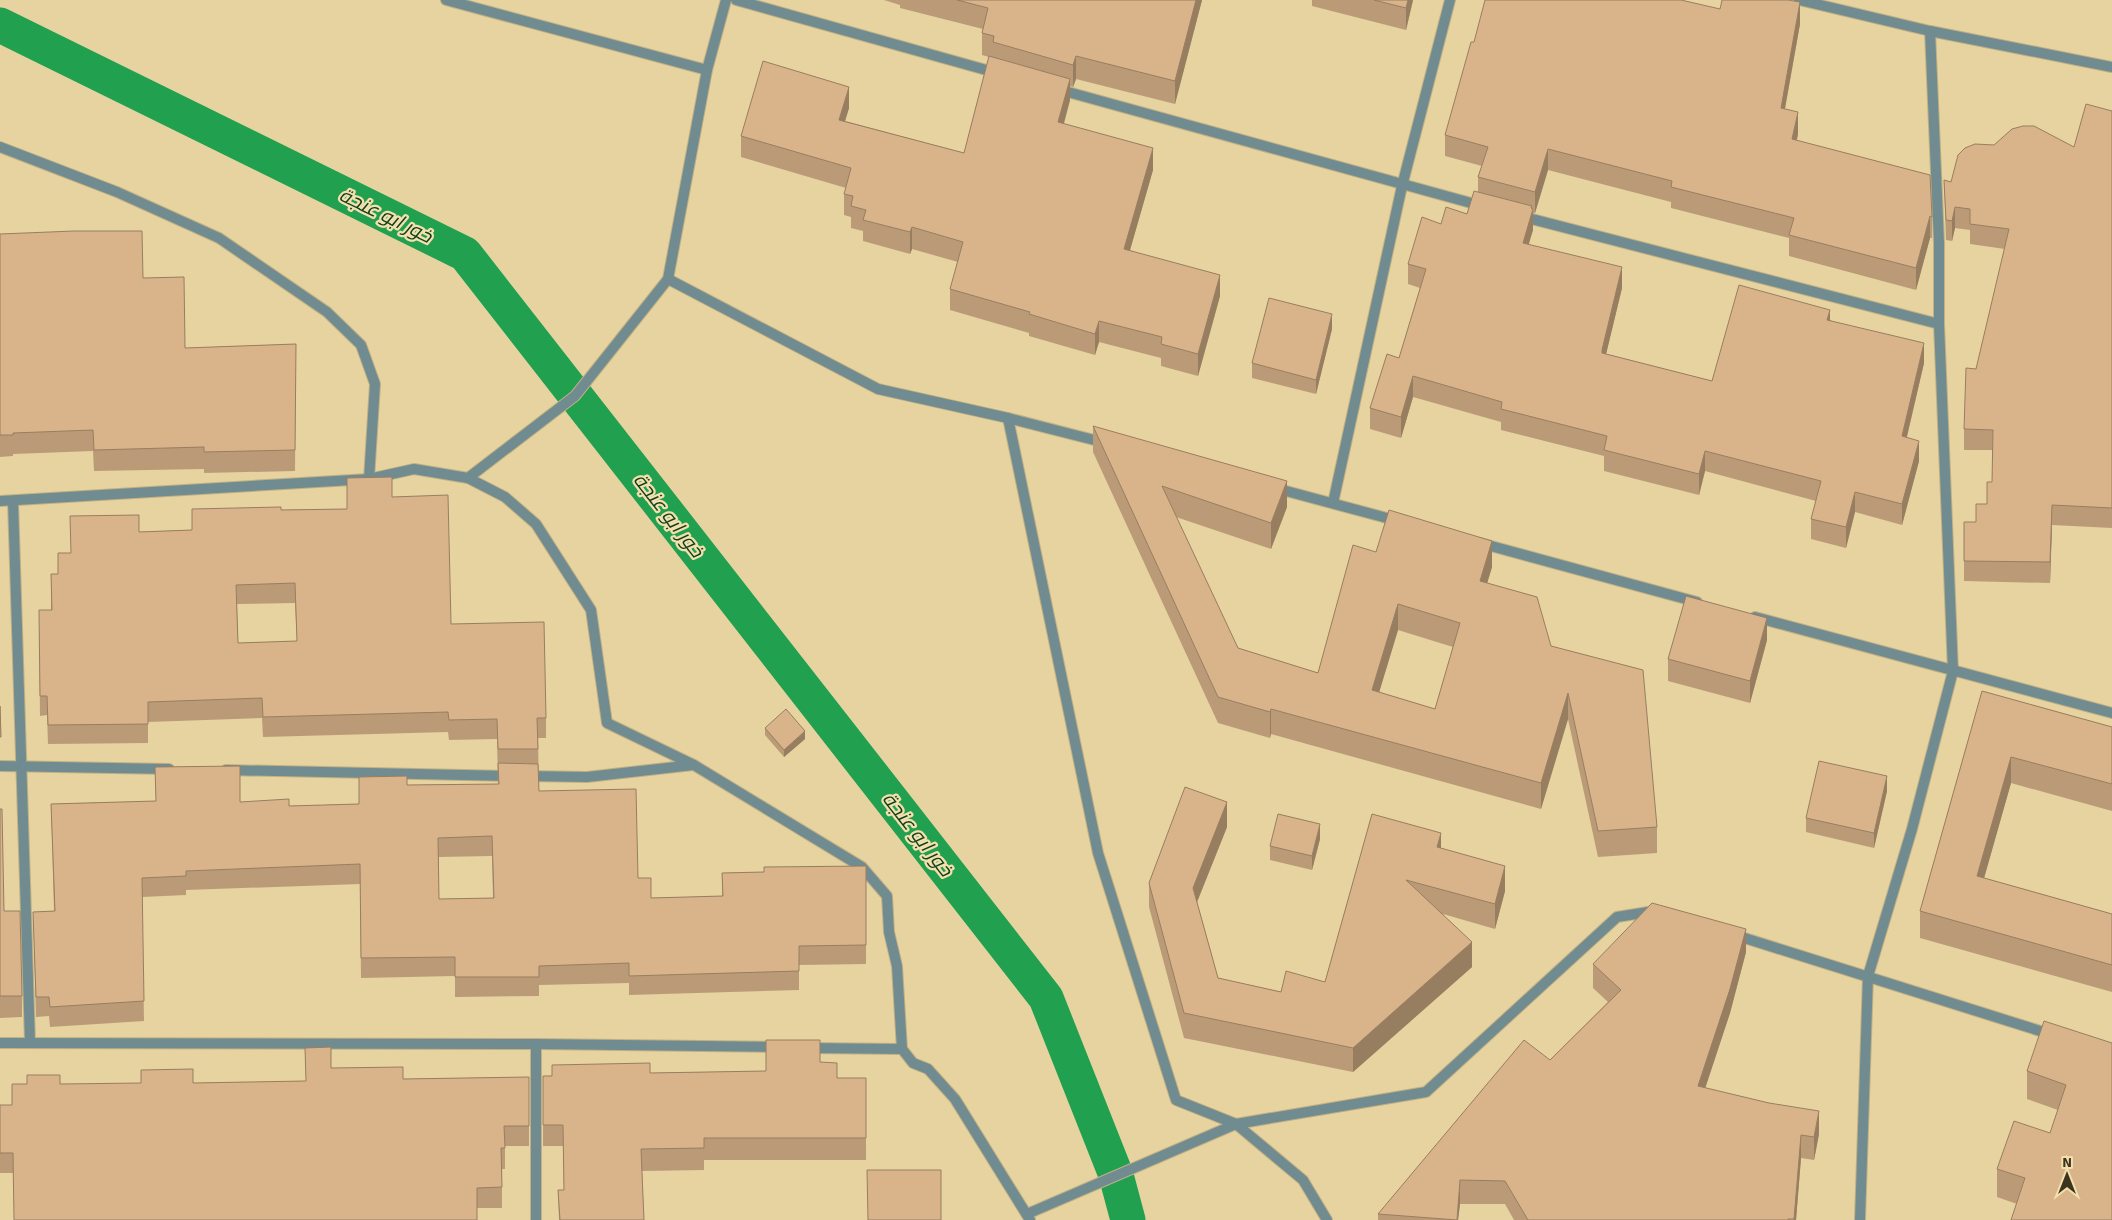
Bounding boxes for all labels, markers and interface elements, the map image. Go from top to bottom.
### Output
water label: خور ابو عنجة [335,182,437,249]
water label: خور ابو عنجة [628,468,710,563]
water label: خور ابو عنجة [877,787,959,882]
north arrow [2042,1150,2092,1200]
text: N [2062,1154,2072,1171]

